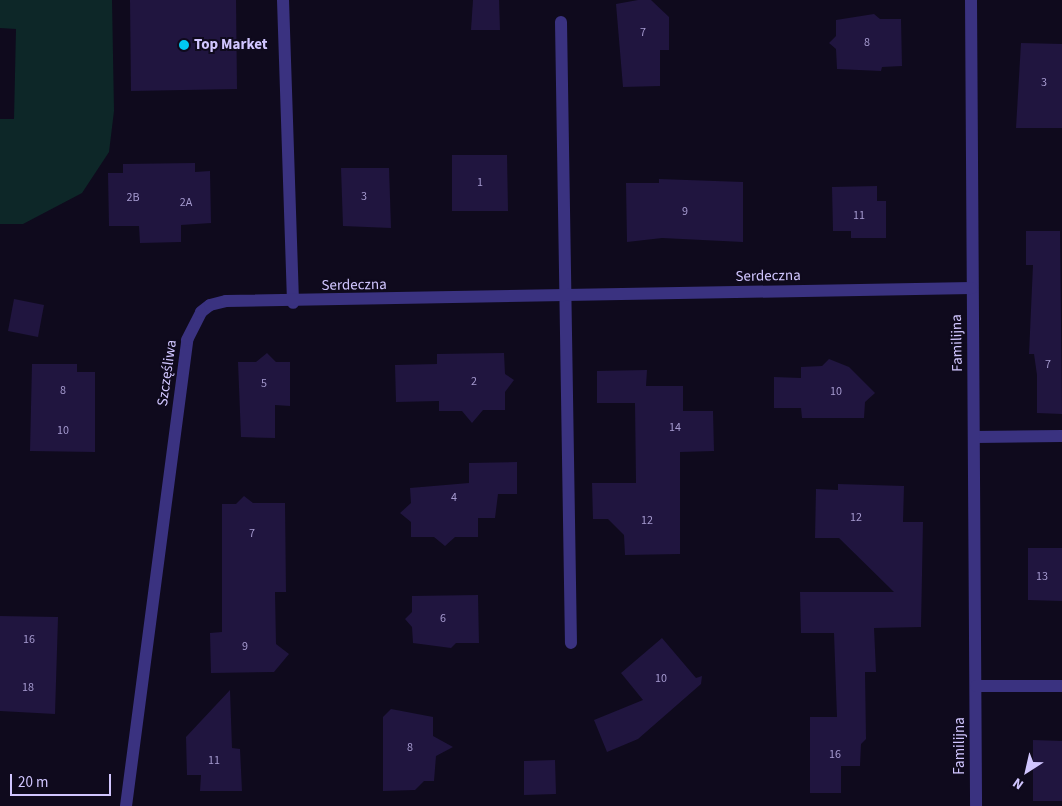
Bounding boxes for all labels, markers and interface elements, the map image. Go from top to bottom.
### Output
house number: 7 [640,26,646,40]
place label: Top Market [194,36,268,54]
house number: 8 [864,36,870,50]
marker: Top Market [178,39,190,51]
house number: 3 [1041,76,1047,90]
house number: 1 [477,176,483,190]
house number: 3 [361,190,367,204]
house number: 2B [126,191,140,205]
house number: 2A [180,196,192,210]
house number: 9 [682,205,688,219]
house number: 11 [853,209,865,223]
street label: Serdeczna [735,266,801,286]
street label: Serdeczna [321,275,387,295]
street label: Familijna [947,314,967,372]
street label: Szczęśliwa [153,339,181,407]
house number: 7 [1045,358,1051,372]
house number: 2 [471,375,477,389]
house number: 5 [261,377,267,391]
house number: 8 [60,384,66,398]
house number: 10 [830,385,842,399]
house number: 14 [669,421,681,435]
house number: 10 [57,424,69,438]
house number: 4 [451,491,457,505]
house number: 12 [850,511,862,525]
house number: 12 [641,514,653,528]
house number: 7 [249,527,255,541]
house number: 13 [1036,570,1048,584]
house number: 6 [440,612,446,626]
house number: 16 [23,633,35,647]
house number: 9 [242,640,248,654]
house number: 10 [655,672,667,686]
house number: 18 [22,681,34,695]
street label: Familijna [951,717,969,775]
house number: 8 [407,741,413,755]
north arrow [1002,746,1052,796]
house number: 16 [829,748,841,762]
house number: 11 [208,754,220,768]
scale bar [12,764,114,796]
text: 20 m [18,772,48,793]
text: N [1009,772,1028,794]

